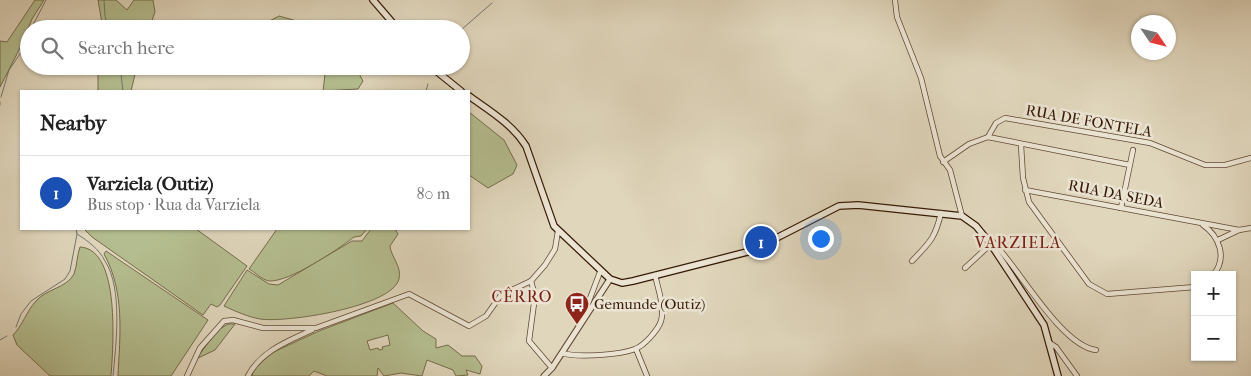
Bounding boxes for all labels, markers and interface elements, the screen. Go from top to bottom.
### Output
north arrow [1131,15,1176,60]
search box [20,20,470,75]
icon: search [38,34,66,62]
text: Search here [78,37,174,59]
street label: RUA DE FONTELA [1024,101,1154,141]
text: Nearby [40,111,106,135]
text: Varziela (Outiz) [87,173,213,195]
street label: RUA DA SEDA [1067,176,1165,212]
text: 1 [53,184,59,203]
text: 80 m [416,184,450,203]
text: Bus stop · Rua da Varziela [87,195,260,214]
pin: 1 [745,223,777,261]
your location [808,226,834,252]
district label: VARZIELA [974,233,1061,252]
map controls [1191,271,1236,361]
button: + [1191,271,1236,316]
district label: CÊRRO [492,286,552,306]
bus stop icon: Gemunde (Outiz) [564,291,590,325]
place label: Gemunde (Outiz) [594,295,705,313]
button: − [1191,316,1236,361]

